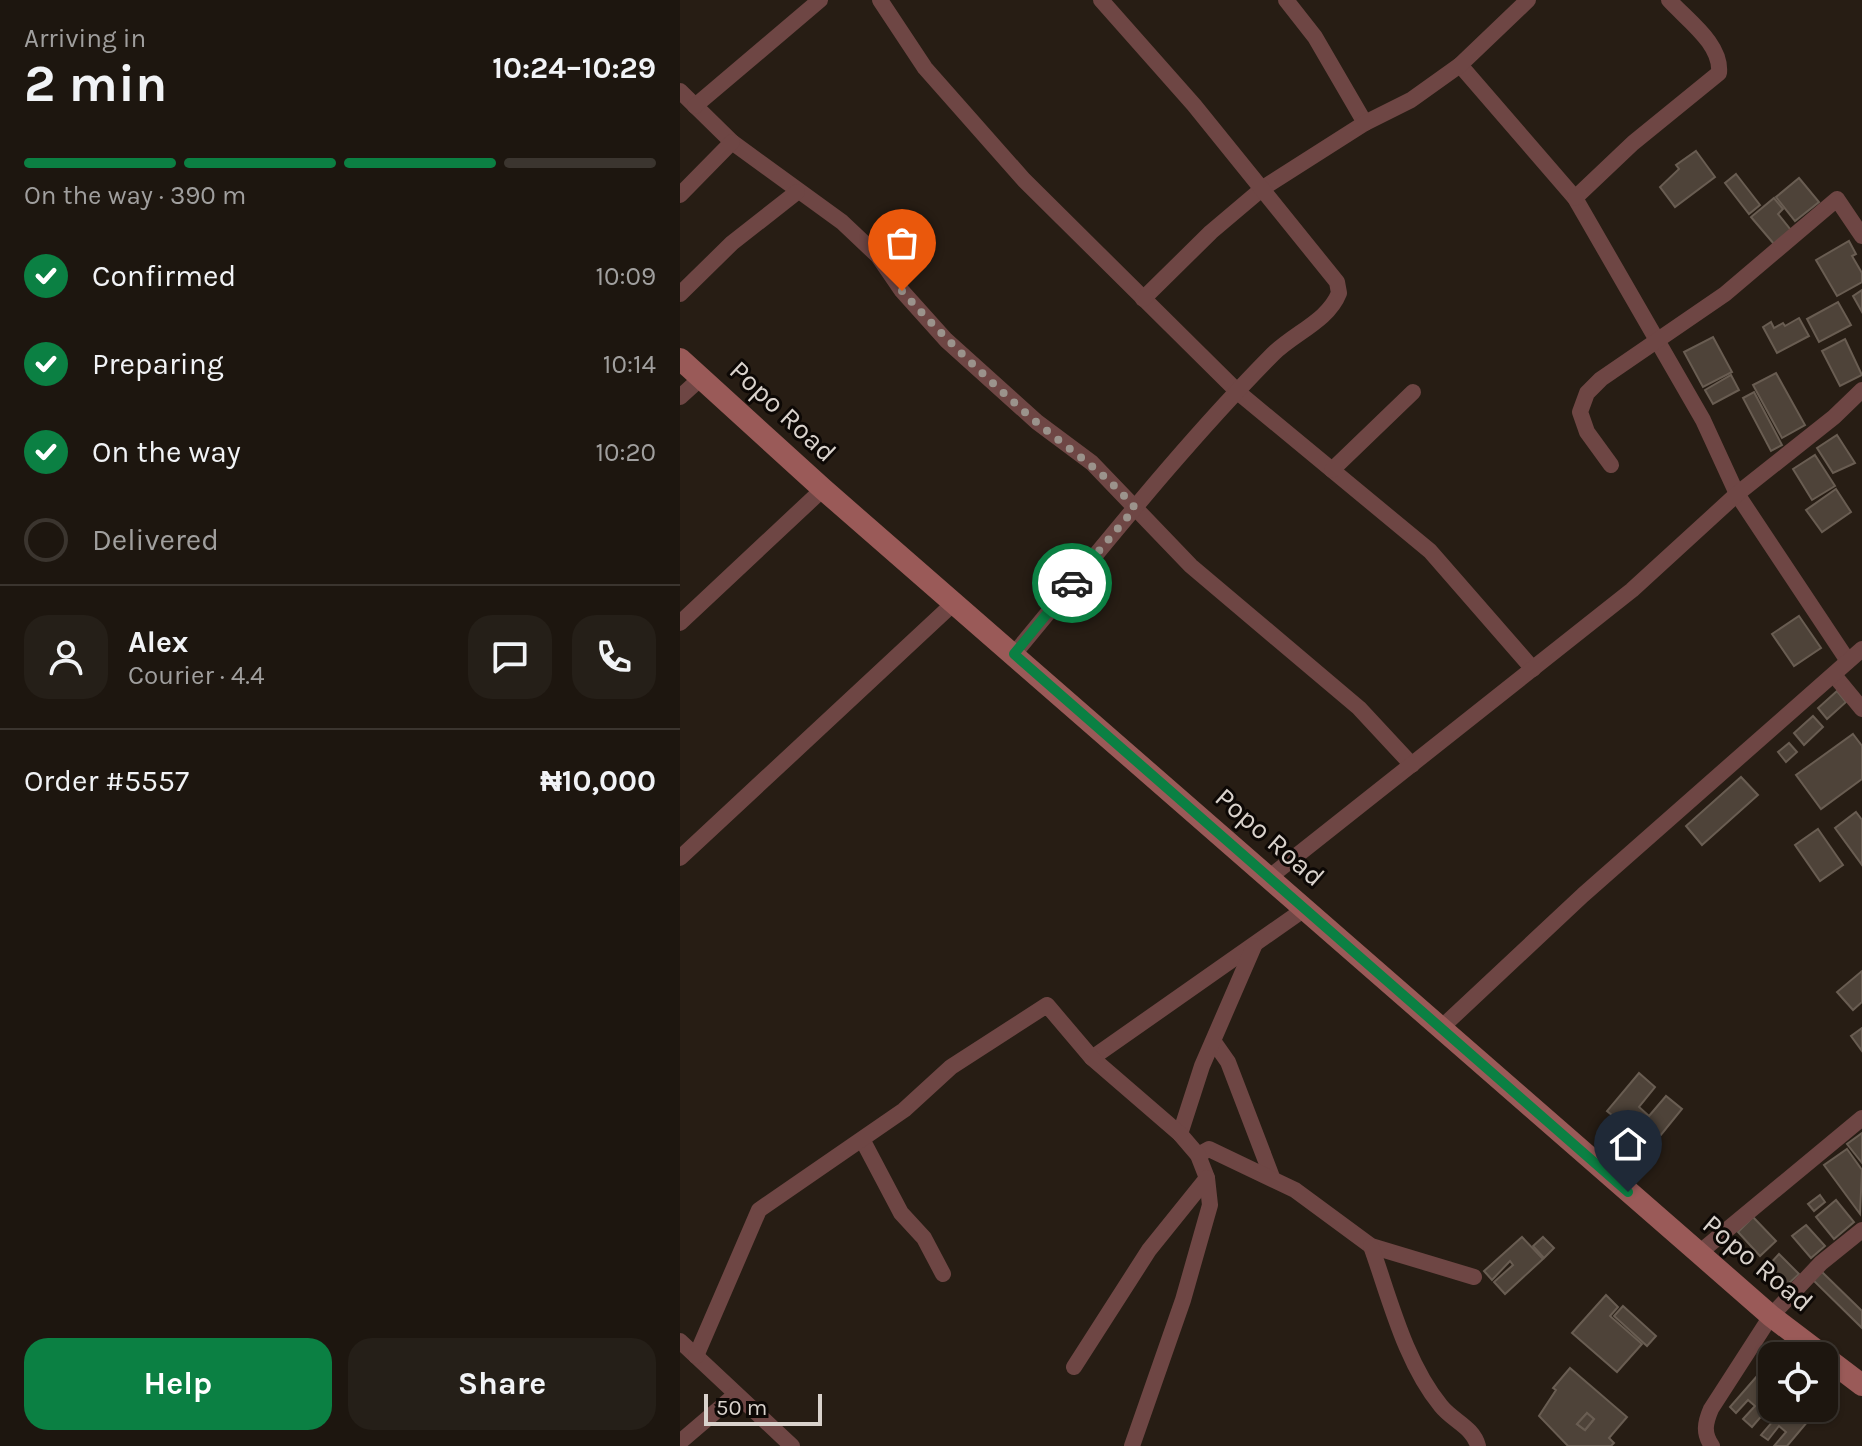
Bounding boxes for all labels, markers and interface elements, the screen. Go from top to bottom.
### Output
text: Arriving in [24,23,146,54]
text: 10:24–10:29 [492,50,656,86]
text: 2 min [24,53,167,114]
text: On the way · 390 m [24,180,246,211]
pin [868,209,936,291]
icon: bag [880,221,924,265]
icon: check [24,254,68,298]
text: Confirmed [92,258,236,294]
text: 10:09 [595,261,656,292]
icon: check [24,342,68,386]
text: Preparing [92,346,224,382]
text: 10:14 [603,349,656,380]
street label: Popo Road [723,353,843,469]
icon: check [24,430,68,474]
text: On the way [92,434,241,470]
text: 10:20 [595,437,656,468]
text: Delivered [92,522,219,558]
courier [1032,543,1112,623]
icon: car [1050,561,1094,605]
button: person [24,615,108,699]
button: chat [468,615,552,699]
button: phone [572,615,656,699]
text: Alex [128,624,188,660]
text: Courier · 4.4 [128,660,264,691]
text: Order #5557 [24,763,189,799]
text: ₦10,000 [540,763,656,799]
street label: Popo Road [1209,781,1331,893]
pin [1594,1110,1662,1192]
icon: home [1606,1122,1650,1166]
street label: Popo Road [1696,1207,1820,1319]
button: Help [24,1338,332,1430]
button: Share [348,1338,656,1430]
map controls [1758,1342,1838,1422]
button: locate [1758,1342,1838,1422]
scale bar [704,1390,822,1426]
text: 50 m [716,1395,767,1421]

